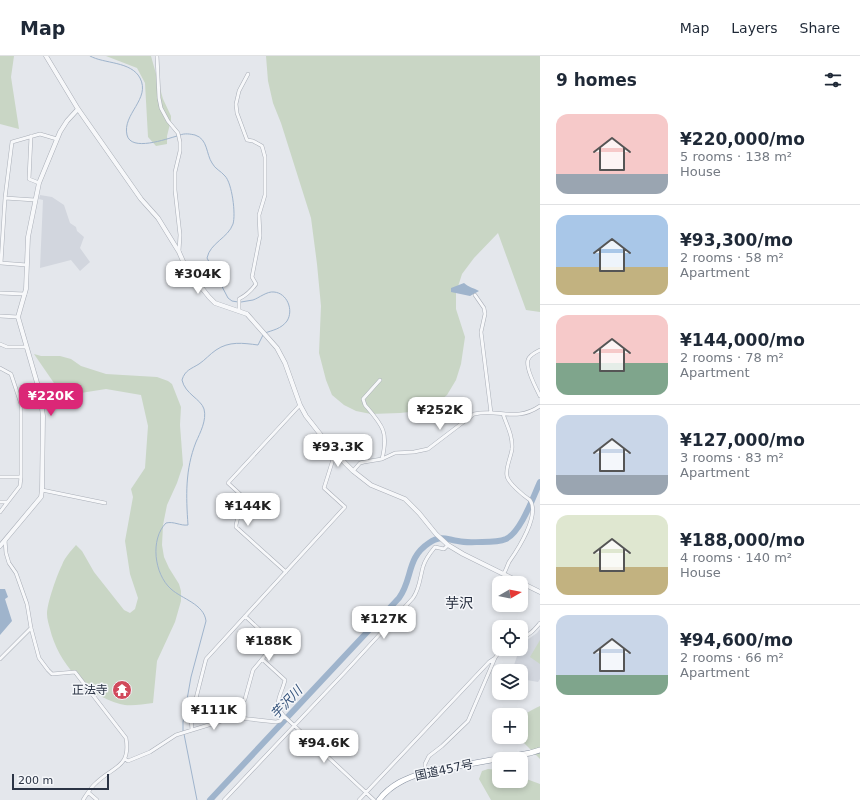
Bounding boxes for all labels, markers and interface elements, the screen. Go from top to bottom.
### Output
text: Map [20,17,65,39]
text: Map [680,20,709,36]
text: Layers [731,20,778,36]
text: Share [800,20,840,36]
icon: filters [822,69,844,91]
text: 9 homes [556,70,637,90]
text: ¥220,000/mo [680,129,805,149]
icon: home [588,130,636,178]
text: 5 rooms · 138 m² [680,149,792,164]
text: House [680,164,721,179]
text: ¥93,300/mo [680,230,793,250]
icon: home [588,231,636,279]
text: 2 rooms · 58 m² [680,250,784,265]
pin: ¥304K [170,261,226,295]
text: Apartment [680,265,750,280]
text: ¥304K [175,266,221,281]
text: ¥144,000/mo [680,330,805,350]
icon: home [588,331,636,379]
text: 2 rooms · 78 m² [680,350,784,365]
text: Apartment [680,365,750,380]
pin: ¥220K [23,383,79,417]
text: ¥220K [28,388,74,403]
pin: ¥252K [412,397,468,431]
text: ¥252K [417,402,463,417]
text: ¥127,000/mo [680,430,805,450]
icon: home [588,431,636,479]
pin: ¥93.3K [305,434,371,468]
text: ¥93.3K [312,439,364,454]
text: 3 rooms · 83 m² [680,450,784,465]
text: Apartment [680,465,750,480]
pin: ¥144K [220,493,276,527]
text: ¥144K [225,498,271,513]
text: ¥188,000/mo [680,530,805,550]
icon: home [588,531,636,579]
text: 4 rooms · 140 m² [680,550,792,565]
text: House [680,565,721,580]
north arrow [492,576,528,612]
map controls [492,576,528,788]
district label: 芋沢 [445,595,473,611]
pin: ¥127K [356,606,412,640]
text: ¥127K [361,611,407,626]
button: locate [492,620,528,656]
pin: ¥188K [241,628,297,662]
text: ¥94,600/mo [680,630,793,650]
icon: home [588,631,636,679]
text: ¥188K [246,633,292,648]
text: 2 rooms · 66 m² [680,650,784,665]
button: layers [492,664,528,700]
text: Apartment [680,665,750,680]
temple icon: 正法寺 [111,679,133,701]
water label: 芋沢川 [268,682,307,722]
place label: 正法寺 [72,683,108,697]
pin: ¥111K [186,697,242,731]
text: ¥111K [191,702,237,717]
button: + [492,708,528,744]
pin: ¥94.6K [291,730,357,764]
text: ¥94.6K [298,735,350,750]
button: − [492,752,528,788]
street label: 国道457号 [414,757,474,783]
scale bar [12,772,109,791]
text: 200 m [18,774,53,787]

